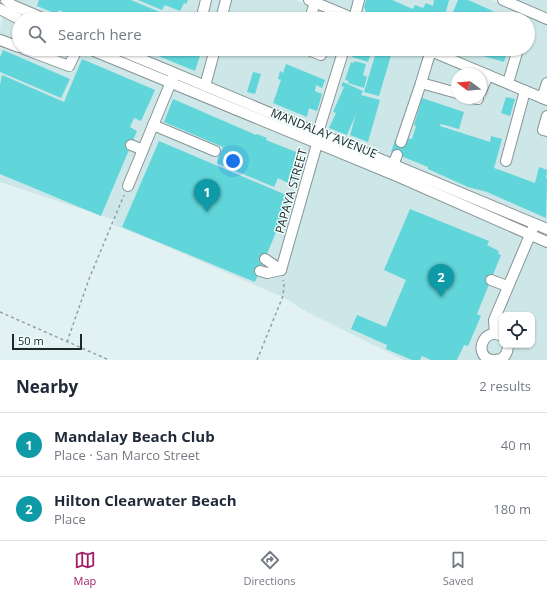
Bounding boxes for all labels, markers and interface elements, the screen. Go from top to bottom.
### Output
search box [12,12,535,56]
icon: search [26,23,48,45]
text: Search here [58,24,142,44]
north arrow [451,68,487,104]
street label: MANDALAY AVENUE [268,104,380,162]
street label: PAPAYA STREET [271,146,311,235]
your location [223,151,243,171]
pin: 1 [194,179,220,212]
pin: 2 [428,264,454,297]
map controls [499,312,535,348]
button: locate [499,312,535,348]
scale bar [12,332,82,351]
text: 50 m [18,333,44,348]
text: Nearby [16,375,78,398]
text: 2 results [479,377,531,395]
text: Mandalay Beach Club [54,426,215,446]
text: 1 [25,436,33,454]
text: 40 m [501,436,531,454]
text: Place · San Marco Street [54,446,200,464]
text: Hilton Clearwater Beach [54,490,237,510]
text: 2 [25,500,33,518]
text: 180 m [493,500,531,518]
text: Place [54,510,86,528]
tab: Map [74,549,96,588]
tab: Directions [244,549,296,588]
tab: Saved [443,549,473,588]

